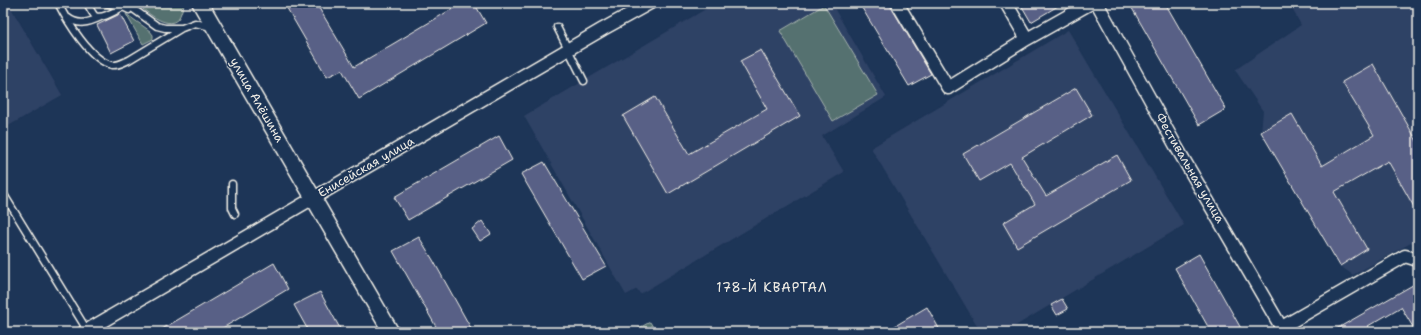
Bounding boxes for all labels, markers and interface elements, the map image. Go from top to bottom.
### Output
street label: улица Алёшина [226,55,288,146]
street label: Фестивальная улица [1152,110,1228,226]
street label: Енисейская улица [315,133,417,201]
district label: 178-Й КВАРТАЛ [716,278,828,296]

